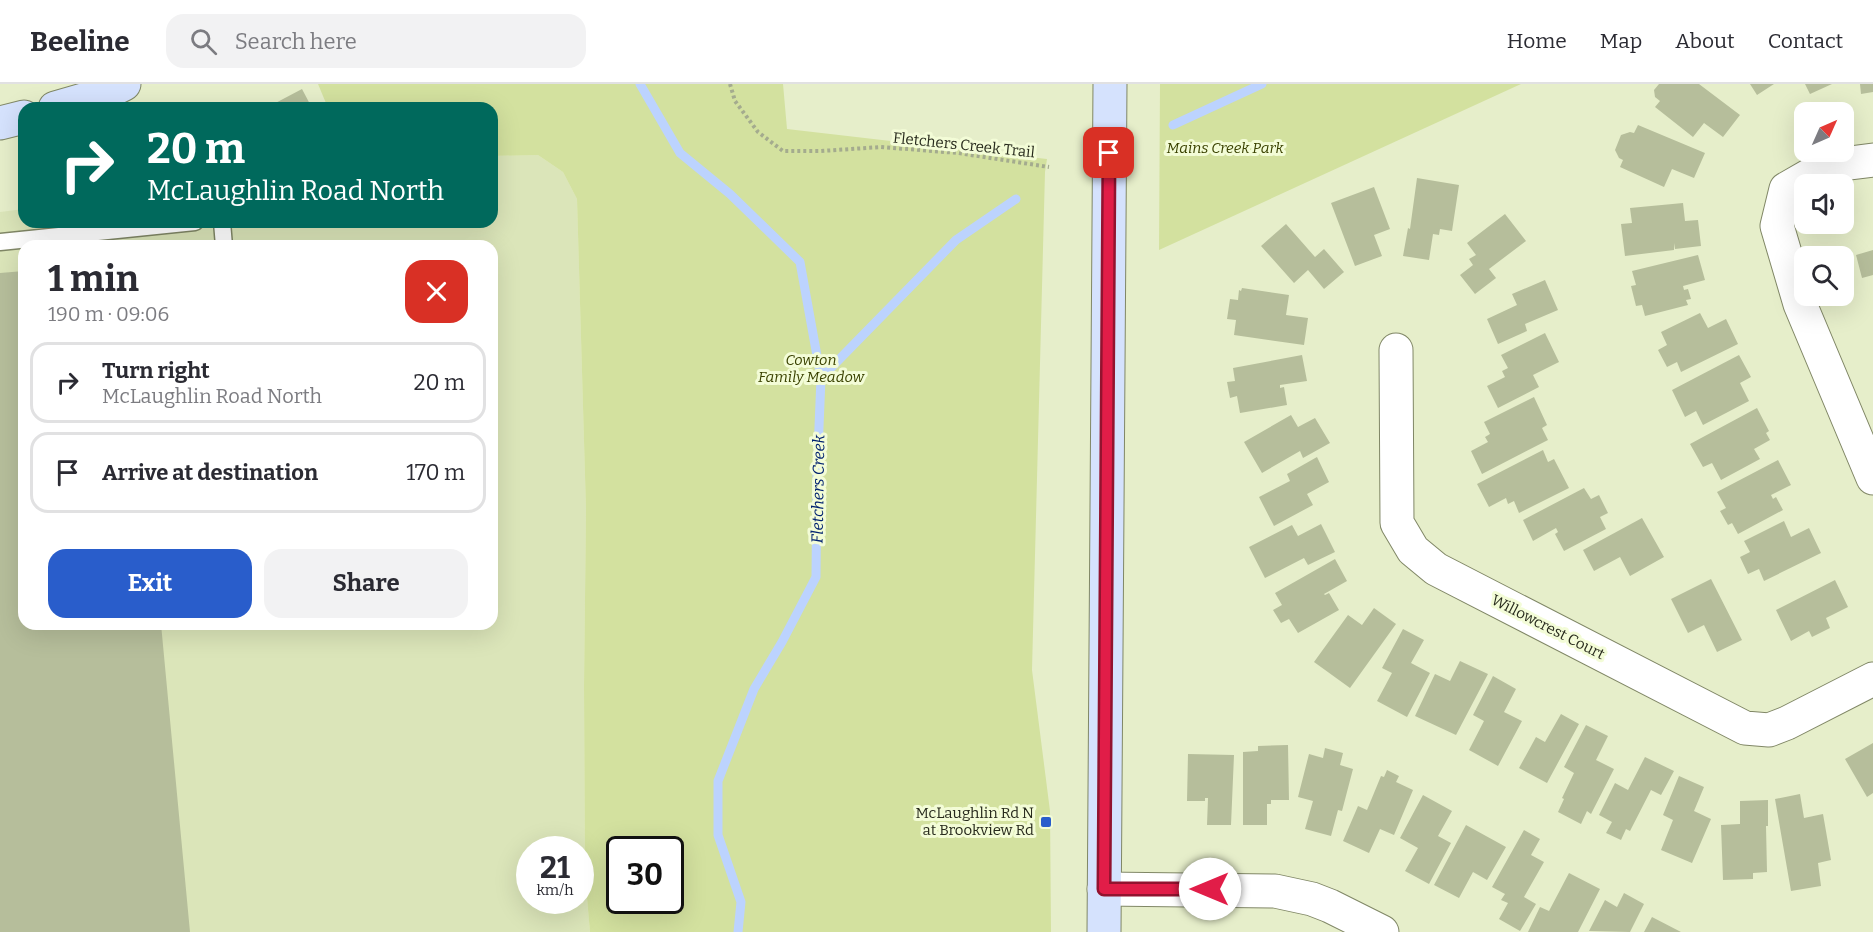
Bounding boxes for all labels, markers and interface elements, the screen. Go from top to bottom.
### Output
search box [166,14,586,68]
text: Beeline [30,25,130,58]
icon: search [187,25,220,58]
text: Search here [235,28,357,55]
text: Home [1507,28,1567,54]
text: Map [1600,28,1642,54]
text: About [1675,28,1735,54]
text: Contact [1768,28,1843,54]
north arrow [1794,102,1854,162]
map controls [1794,102,1854,306]
text: 20 m [147,124,245,174]
icon: right [48,126,126,204]
pin [1083,127,1134,178]
street label: Fletchers Creek Trail [892,129,1036,161]
icon: arrive [1092,136,1125,169]
park label: Mains Creek Park [1166,139,1284,157]
button: sound [1794,174,1854,234]
text: McLaughlin Road North [147,175,444,207]
button: search [1794,246,1854,306]
text: 1 min [48,257,139,301]
button: close [405,260,468,323]
text: 190 m · 09:06 [48,302,169,326]
park label: Cowton Family Meadow [758,351,865,386]
text: Turn right [102,357,210,384]
icon: right [51,366,84,399]
text: 20 m [414,369,465,396]
text: McLaughlin Road North [102,384,322,408]
water label: Fletchers Creek [808,434,828,544]
icon: arrive [51,456,84,489]
text: Arrive at destination [102,459,318,486]
text: 170 m [406,459,465,486]
button: Exit [48,549,252,618]
button: Share [264,549,468,618]
street label: Willowcrest Court [1488,591,1608,664]
place label: McLaughlin Rd N at Brookview Rd [915,804,1034,839]
marker: McLaughlin Rd N at Brookview Rd [1039,815,1053,829]
speed limit sign: 30 [606,836,684,914]
text: 21 [540,850,570,886]
position arrow [1178,857,1242,921]
text: km/h [536,881,574,899]

